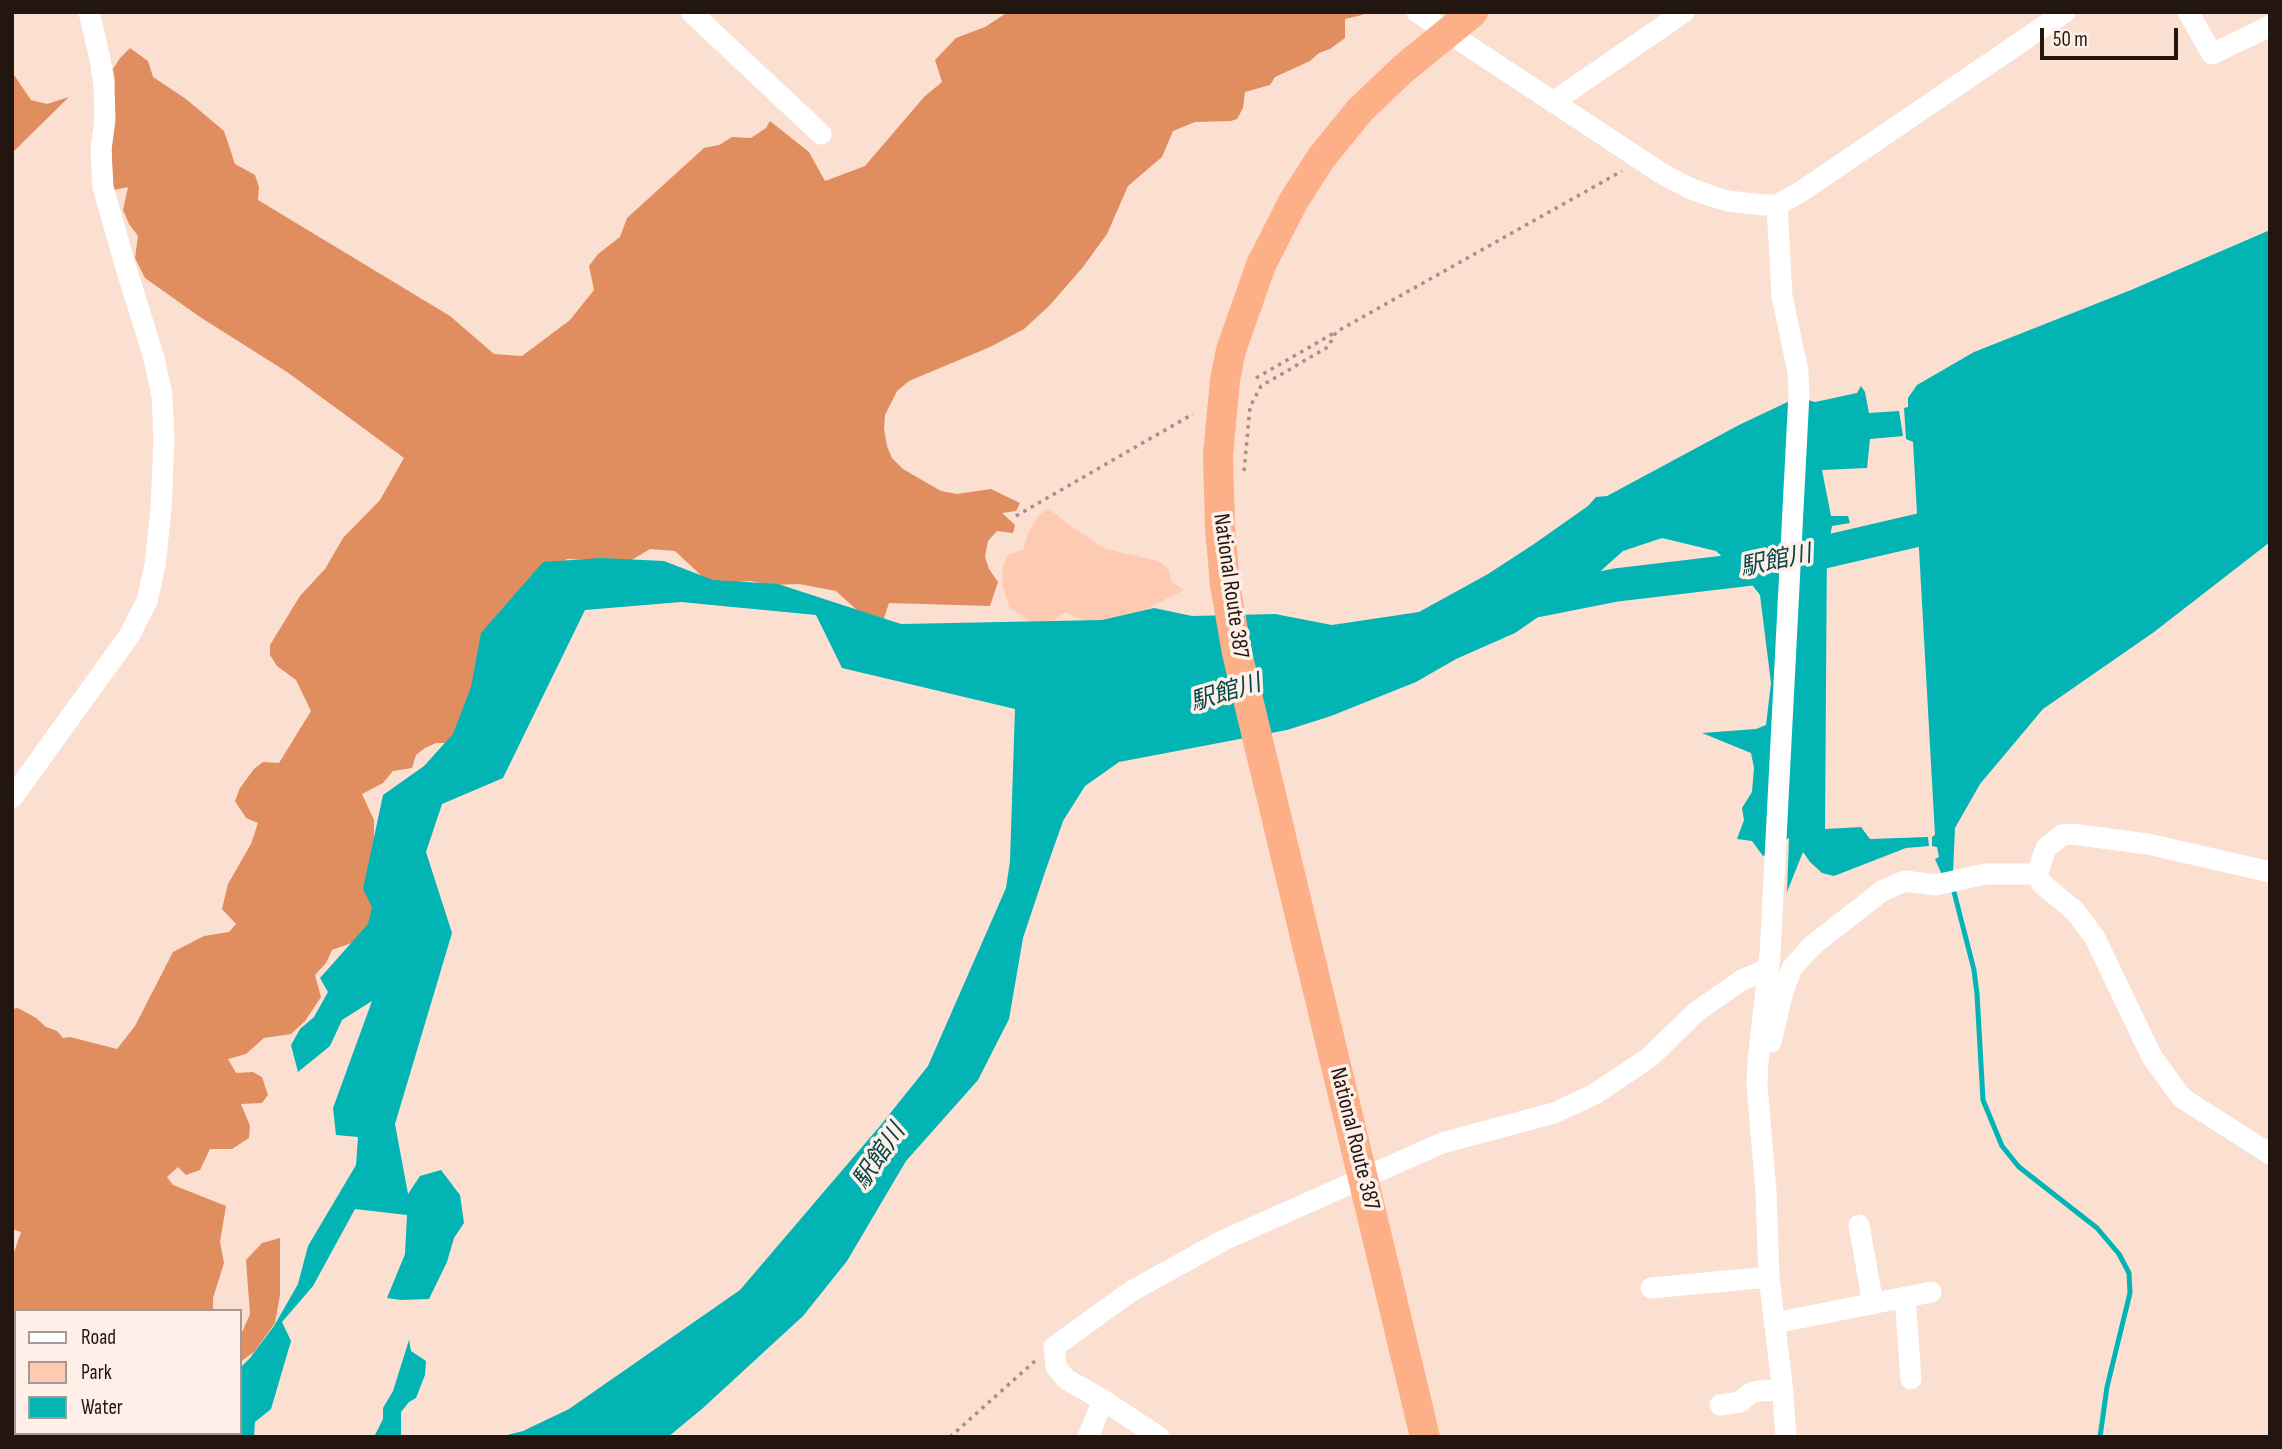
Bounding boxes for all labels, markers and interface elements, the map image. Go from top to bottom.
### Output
scale bar [2044,14,2182,58]
text: 50 m [2053,27,2088,52]
street label: National Route 387 [1206,512,1254,660]
water label: 駅館川 [1738,540,1814,584]
water label: 駅館川 [1187,670,1265,718]
street label: National Route 387 [1323,1065,1385,1213]
water label: 駅館川 [848,1119,912,1195]
legend [14,1309,242,1435]
text: Road [81,1325,116,1350]
text: Park [81,1360,112,1385]
text: Water [81,1395,123,1420]

